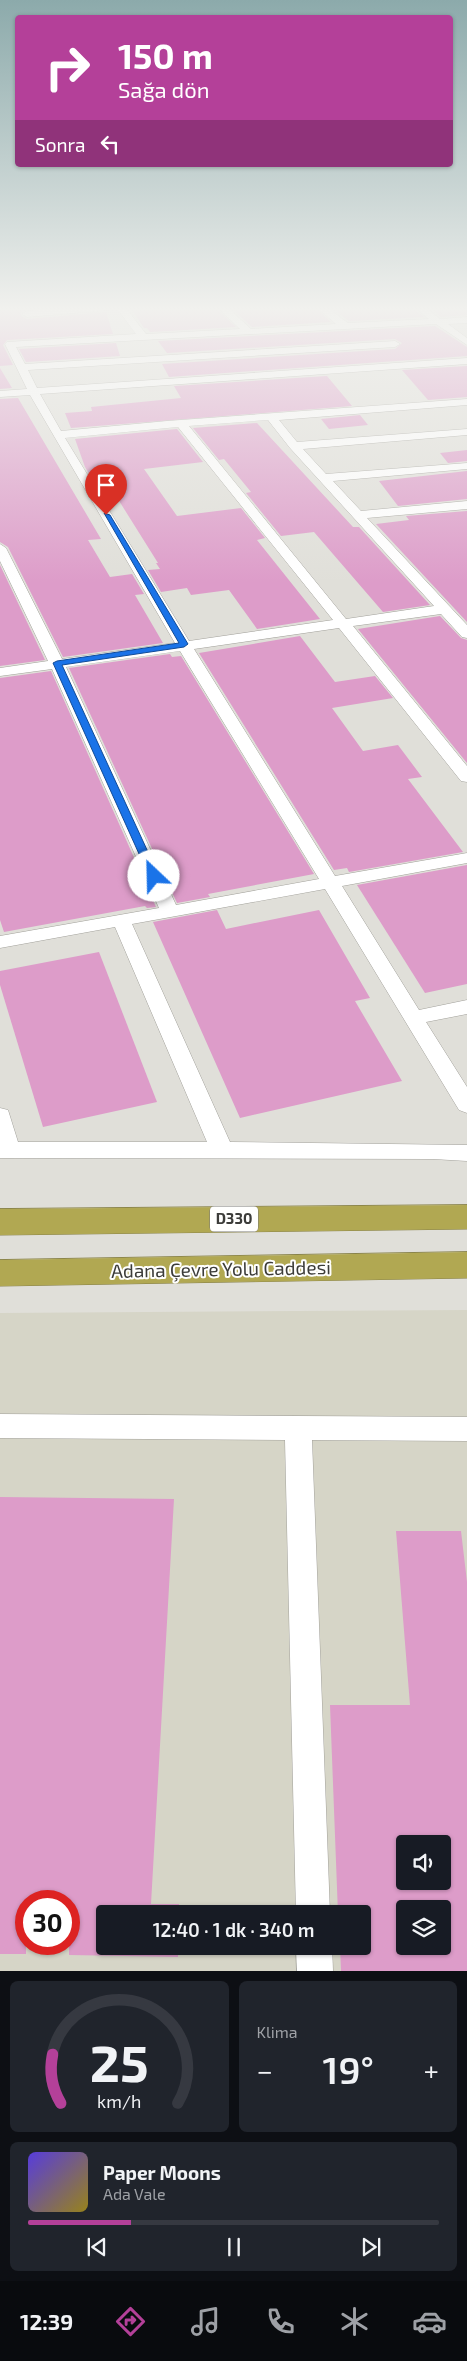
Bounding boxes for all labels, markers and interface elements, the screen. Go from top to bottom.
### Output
text: 150 m [118,34,213,76]
icon: right [35,35,100,100]
text: Sağa dön [118,76,209,102]
icon: left [96,130,124,158]
text: Sonra [35,133,86,156]
pin [85,464,127,515]
icon: arrive [92,471,120,499]
position arrow [127,849,179,901]
road number: D330 [210,1206,258,1232]
street label: Adana Çevre Yolu Caddesi [111,1255,331,1283]
map controls [396,1835,451,1955]
button: sound [396,1835,451,1890]
speed limit sign: 30 [15,1890,80,1955]
button: layers [396,1900,451,1955]
text: 12:40 · 1 dk · 340 m [153,1918,314,1941]
text: Klima [257,2022,298,2041]
text: 25 [90,2030,149,2092]
text: 19° [323,2046,374,2092]
text: − [257,2053,273,2087]
text: + [424,2053,439,2087]
text: km/h [97,2090,141,2112]
text: Paper Moons [103,2161,221,2184]
text: Ada Vale [103,2184,166,2203]
icon: previous [83,2233,111,2261]
icon: pause [220,2233,248,2261]
icon: next [357,2233,385,2261]
icon: directions [113,2304,148,2339]
icon: music [188,2304,223,2339]
icon: phone [263,2304,298,2339]
icon: climate [337,2304,372,2339]
icon: car [412,2304,447,2339]
text: 12:39 [20,2308,73,2334]

